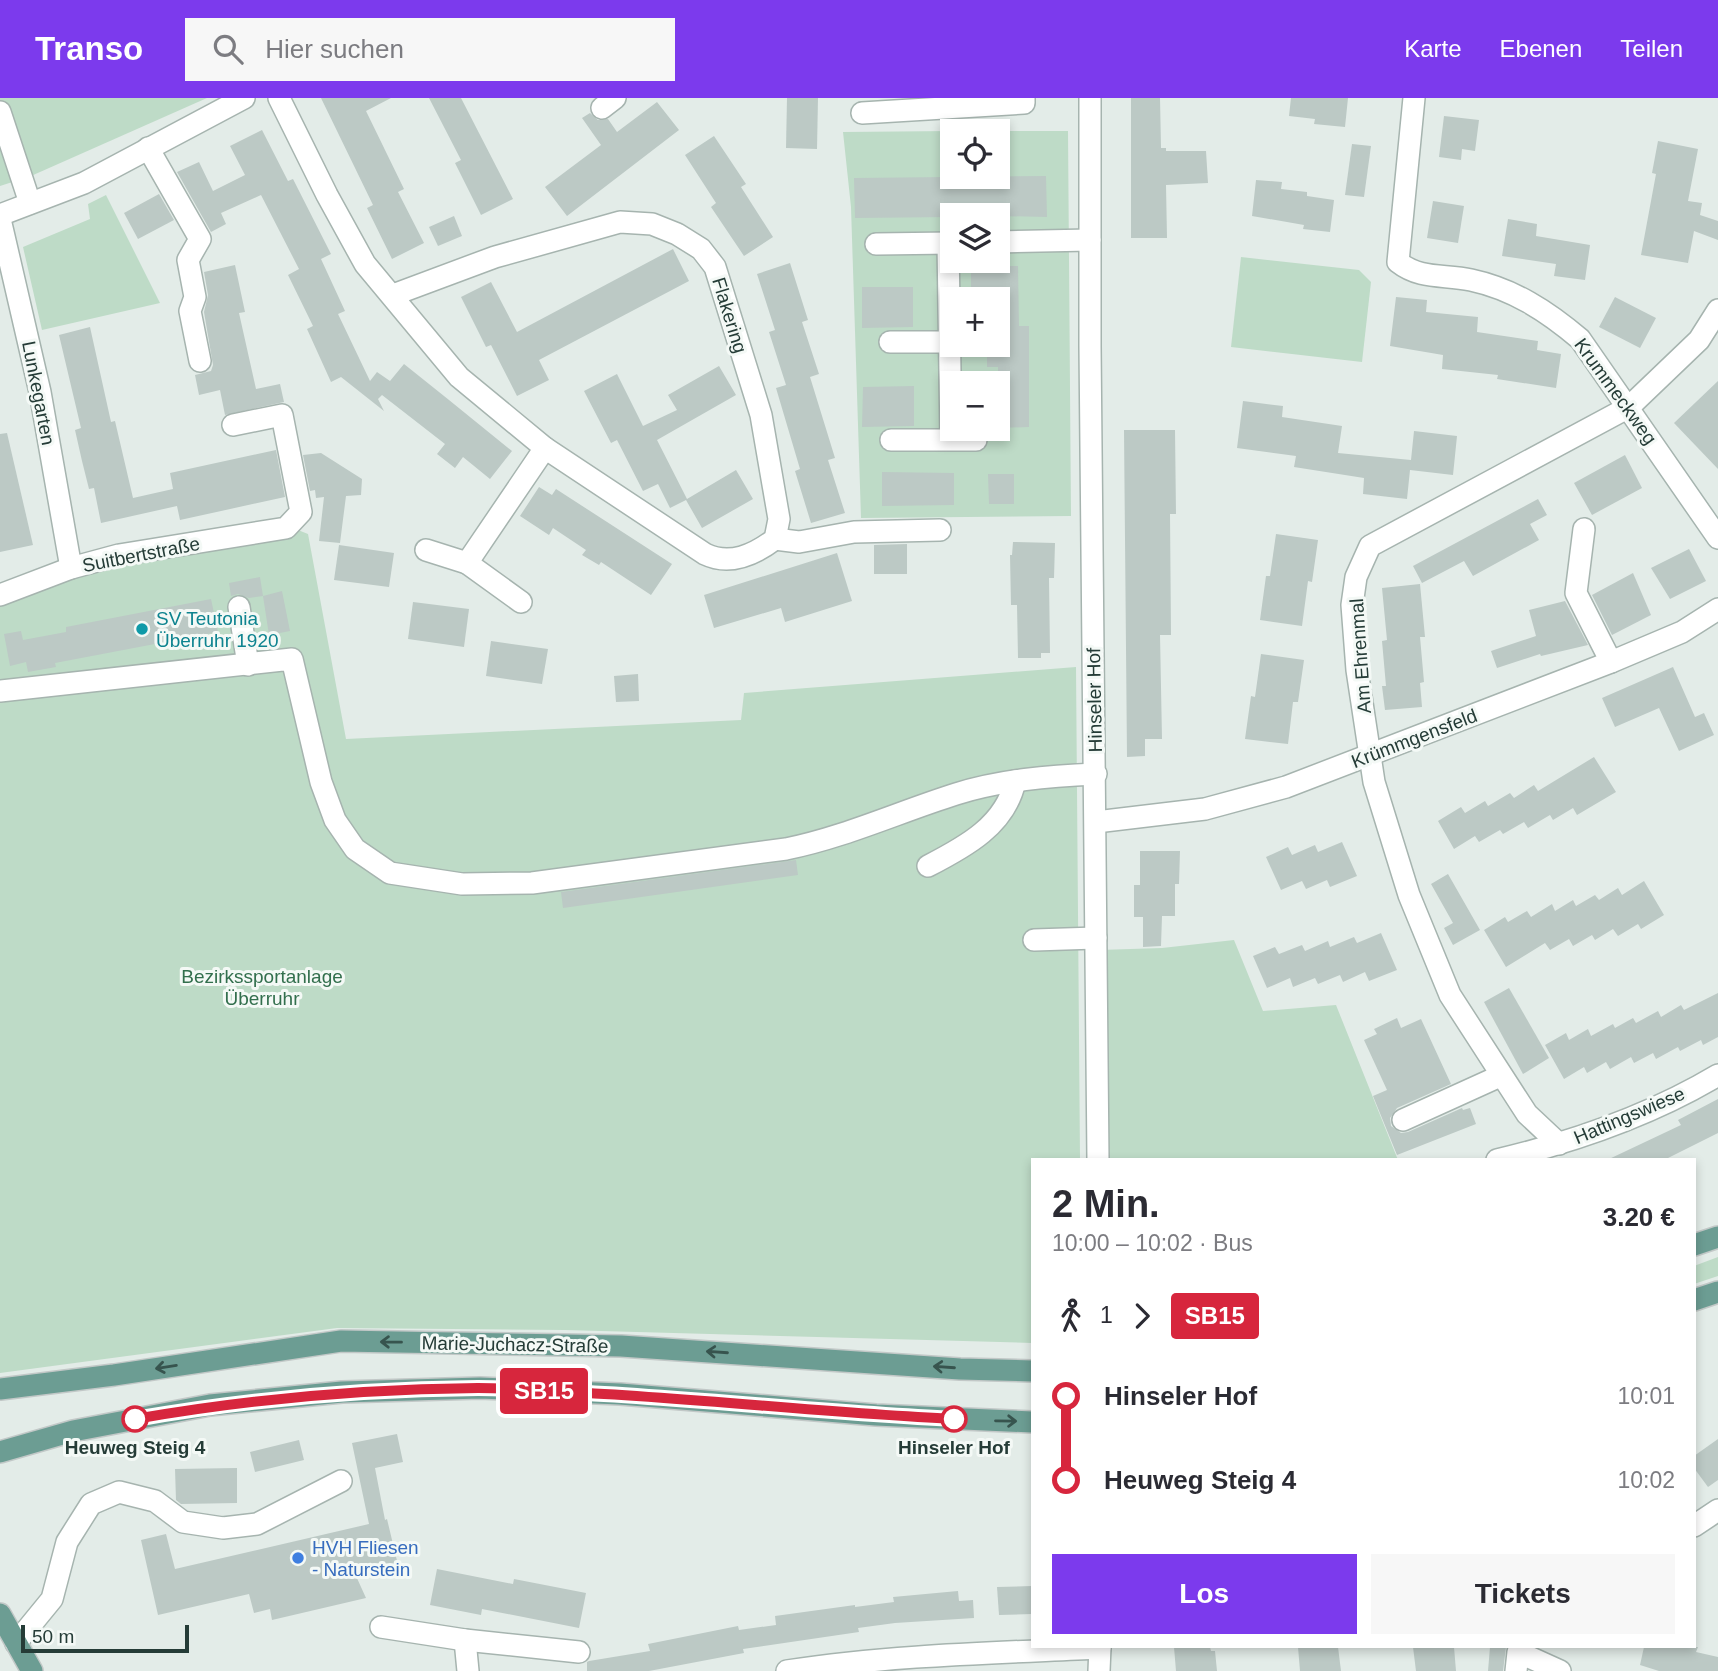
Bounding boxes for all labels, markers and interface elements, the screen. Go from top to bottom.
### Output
search box [185,18,675,81]
text: Transo [35,30,143,67]
icon: search [209,30,247,68]
text: Hier suchen [265,34,404,64]
text: Karte [1404,35,1462,62]
text: Ebenen [1500,35,1582,62]
text: Teilen [1620,35,1683,62]
map controls [940,119,1010,441]
button: locate [940,119,1010,189]
button: layers [940,203,1010,273]
street label: Flakering [708,275,751,356]
button: + [940,287,1010,357]
street label: Krummeckweg [1570,334,1661,448]
street label: Lunkegarten [18,339,59,447]
button: − [940,371,1010,441]
street label: Suitbertstraße [81,533,202,576]
street label: Am Ehrenmal [1346,598,1375,714]
place label: SV Teutonia Überruhr 1920 [156,608,279,651]
marker: SV Teutonia Überruhr 1920 [134,621,150,637]
street label: Hinseler Hof [1083,647,1106,752]
street label: Krümmgensfeld [1348,705,1480,772]
park label: Bezirkssportanlage Überruhr [181,966,343,1009]
street label: Hattingswiese [1571,1083,1688,1148]
text: 2 Min. [1052,1183,1160,1225]
text: 3.20 € [1603,1202,1675,1232]
text: 10:00 – 10:02 · Bus [1052,1230,1253,1256]
icon: walk [1052,1297,1090,1335]
icon: forward [1123,1297,1161,1335]
text: 1 [1100,1302,1113,1328]
text: SB15 [1185,1302,1245,1329]
street label: Marie-Juchacz-Straße [421,1332,609,1357]
one-way arrow [380,1335,403,1348]
one-way arrow [706,1345,728,1358]
one-way arrow [155,1361,178,1374]
one-way arrow [932,1361,955,1374]
line badge: SB15 [495,1368,593,1414]
text: SB15 [514,1377,574,1404]
text: Hinseler Hof [1104,1381,1257,1411]
text: 10:01 [1617,1383,1675,1409]
marker: Heuweg Steig 4 [122,1406,148,1432]
marker: Hinseler Hof [941,1406,967,1432]
one-way arrow [994,1415,1017,1428]
place label: Heuweg Steig 4 [65,1437,206,1458]
place label: Hinseler Hof [898,1437,1011,1458]
text: Heuweg Steig 4 [1104,1465,1296,1495]
text: 10:02 [1617,1467,1675,1493]
place label: HVH Fliesen - Naturstein [312,1537,419,1580]
marker: HVH Fliesen - Naturstein [290,1550,306,1566]
button: Los [1052,1554,1357,1634]
button: Tickets [1371,1554,1675,1634]
scale bar [21,1622,189,1654]
text: 50 m [32,1626,74,1647]

